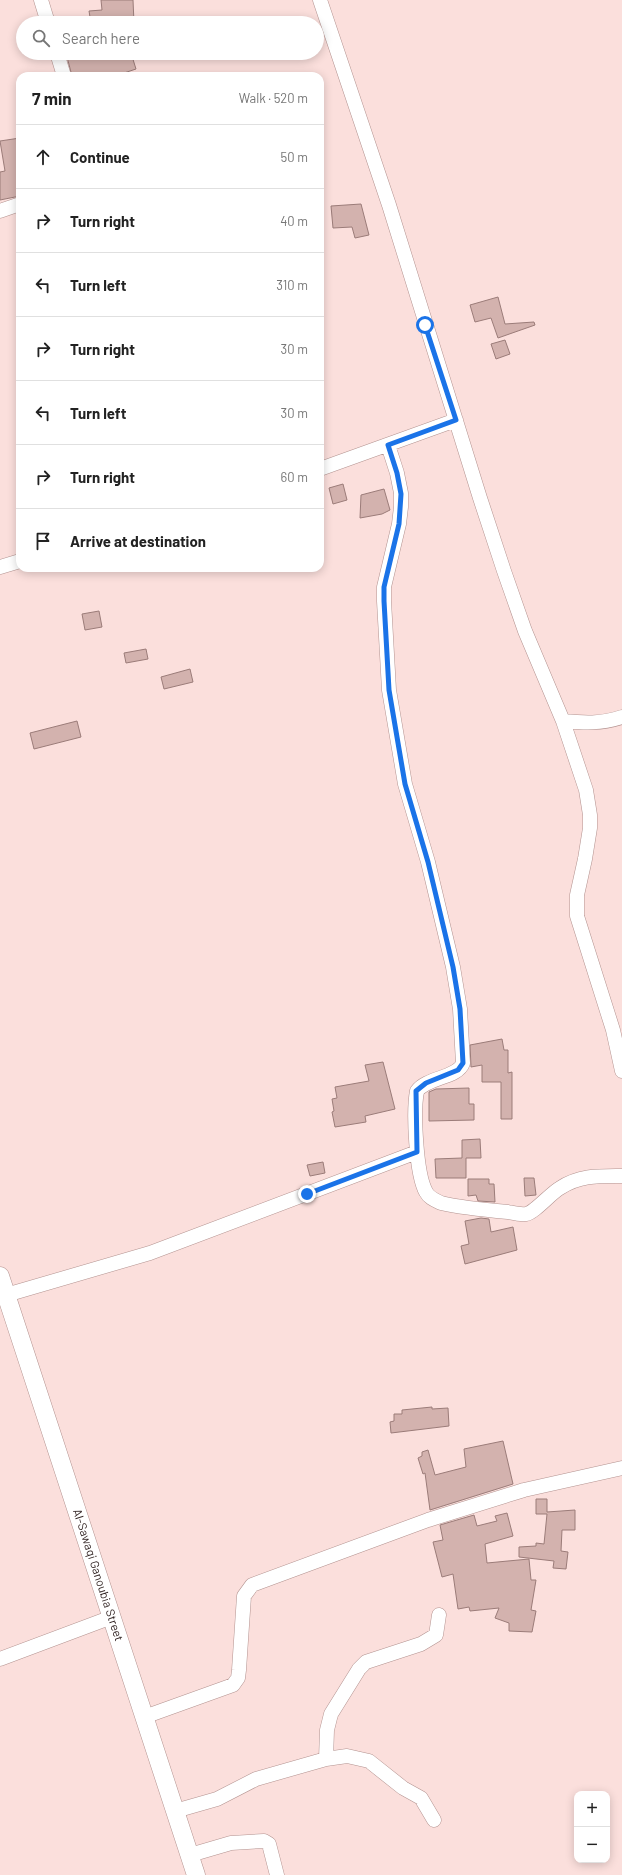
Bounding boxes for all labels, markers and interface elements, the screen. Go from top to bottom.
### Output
search box [16,16,324,60]
icon: search [30,27,52,49]
text: Search here [62,29,140,47]
text: 7 min [32,88,72,108]
text: Walk · 520 m [239,90,308,106]
icon: ahead [32,146,54,168]
text: Continue [70,148,130,166]
text: 50 m [281,149,308,165]
icon: right [32,210,54,232]
text: Turn right [70,212,135,230]
text: 40 m [280,213,308,229]
icon: left [32,274,54,296]
text: Turn left [70,276,126,294]
text: 310 m [276,277,308,293]
route start [416,316,434,334]
icon: right [32,338,54,360]
text: Turn right [70,340,135,358]
text: 30 m [281,341,308,357]
icon: left [32,402,54,424]
text: Turn left [70,404,126,422]
text: 30 m [281,405,308,421]
icon: right [32,466,54,488]
text: Turn right [70,468,135,486]
text: 60 m [281,469,308,485]
icon: arrive [32,530,54,552]
text: Arrive at destination [70,532,206,550]
route end [298,1185,316,1203]
street label: Al-Sawaqi Ganoubia Street [71,1507,127,1643]
map controls [574,1791,610,1863]
button: + [574,1791,610,1827]
button: − [574,1827,610,1863]

